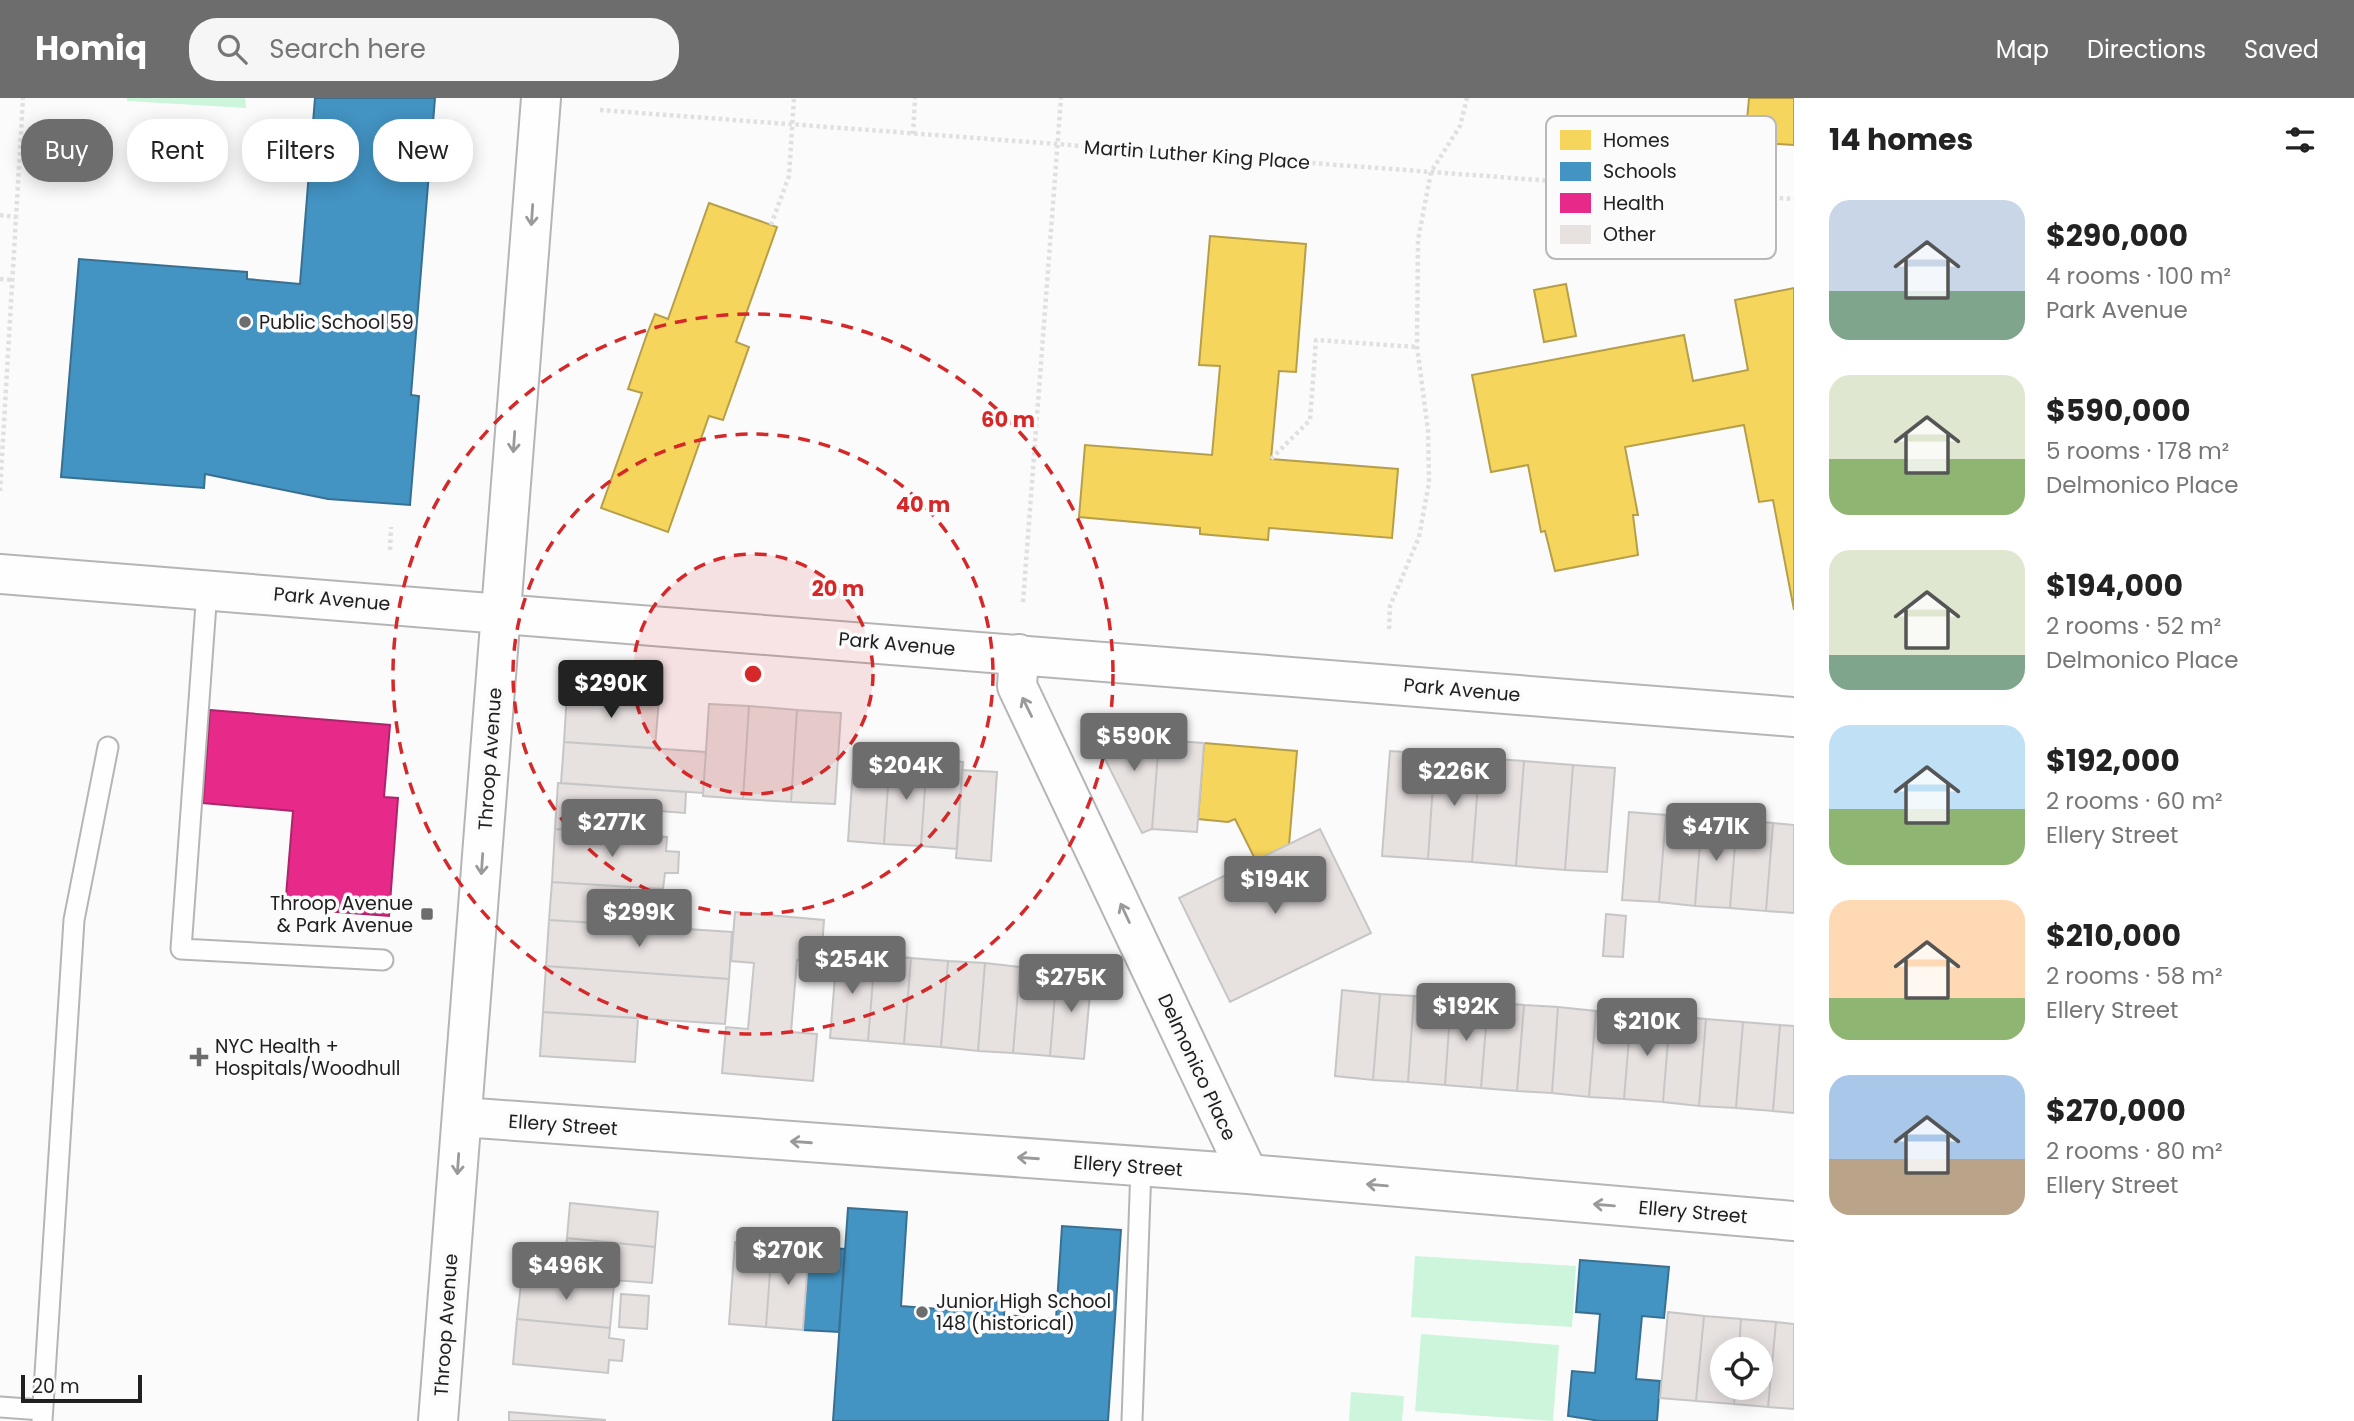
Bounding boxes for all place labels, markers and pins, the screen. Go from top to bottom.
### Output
place label: Public School 59 [259,309,414,336]
marker: Public School 59 [237,314,253,330]
pin: $290K [562,660,660,720]
centre of rings [741,662,765,686]
pin: $590K [1085,714,1183,773]
pin: $204K [857,742,955,802]
pin: $226K [1405,748,1503,808]
pin: $277K [563,800,661,859]
pin: $471K [1667,804,1765,863]
pin: $194K [1226,856,1324,916]
place label: Throop Avenue & Park Avenue [270,890,413,939]
pin: $299K [590,890,688,949]
marker: Throop Avenue & Park Avenue [419,906,435,922]
pin: $254K [803,936,901,996]
pin: $275K [1022,954,1120,1014]
pin: $192K [1417,984,1515,1043]
pin: $210K [1598,998,1696,1058]
place label: NYC Health + Hospitals/Woodhull [215,1033,401,1082]
marker: NYC Health + Hospitals/Woodhull [189,1047,209,1067]
pin: $270K [739,1228,837,1287]
pin: $496K [517,1242,615,1302]
place label: Junior High School 148 (historical) [936,1288,1111,1337]
marker: Junior High School 148 (historical) [914,1304,930,1320]

